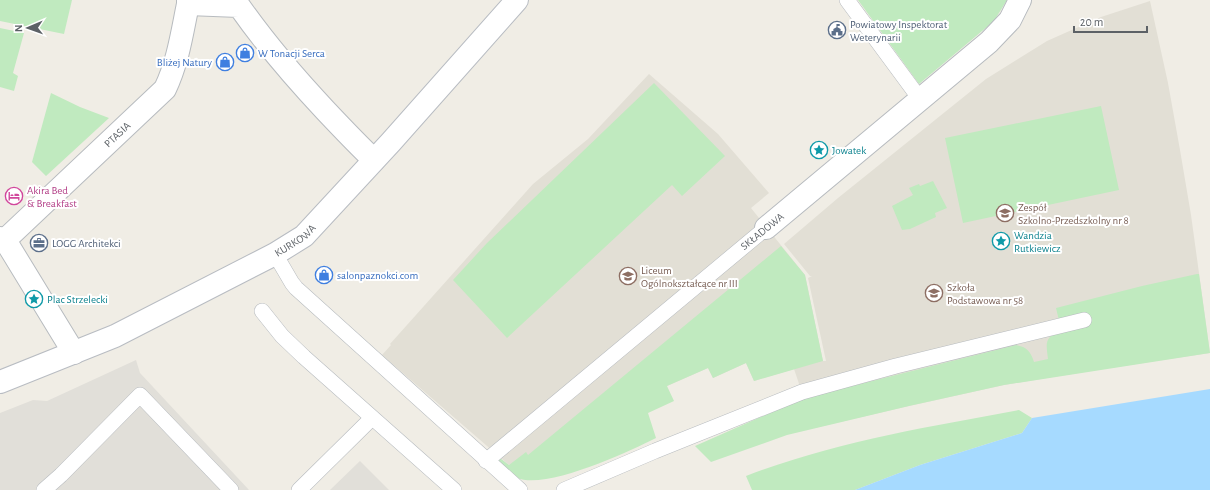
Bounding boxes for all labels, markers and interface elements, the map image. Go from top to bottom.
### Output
north arrow [8,8,48,48]
scale bar [1074,8,1147,34]
text: 20 m [1080,16,1103,28]
place label: Powiatowy Inspektorat Weterynarii [850,19,948,43]
public building icon: Powiatowy Inspektorat Weterynarii [827,20,847,40]
text: N [13,24,24,32]
shop icon: W Tonacji Serca [235,43,255,63]
place label: W Tonacji Serca [258,48,325,59]
shop icon: Bliżej Natury [215,52,235,72]
place label: Bliżej Natury [157,57,212,68]
street label: PTASIA [102,119,133,149]
place icon: Jowatek [809,140,829,160]
place label: Jowatek [832,145,866,156]
place label: Akira Bed & Breakfast [27,185,77,209]
hotel icon: Akira Bed & Breakfast [4,186,24,206]
place label: Zespół Szkolno-Przedszkolny nr 8 [1018,202,1129,226]
school or university icon: Zespół Szkolno-Przedszkolny nr 8 [995,203,1015,223]
street label: SKŁADOWA [739,210,787,252]
street label: KURKOWA [273,222,318,259]
place label: Wandzia Rutkiewicz [1014,230,1061,254]
place icon: Wandzia Rutkiewicz [991,231,1011,251]
office icon: LOGG Architekci [29,233,49,253]
place label: LOGG Architekci [52,238,121,249]
shop icon: salonpaznokci.com [314,265,334,285]
place label: Liceum Ogólnokształcące nr III [641,265,738,289]
school or university icon: Liceum Ogólnokształcące nr III [618,266,638,286]
place label: salonpaznokci.com [337,270,418,281]
place label: Szkoła Podstawowa nr 58 [947,282,1023,306]
school or university icon: Szkoła Podstawowa nr 58 [924,283,944,303]
place icon: Plac Strzelecki [24,289,44,309]
place label: Plac Strzelecki [47,294,108,305]

